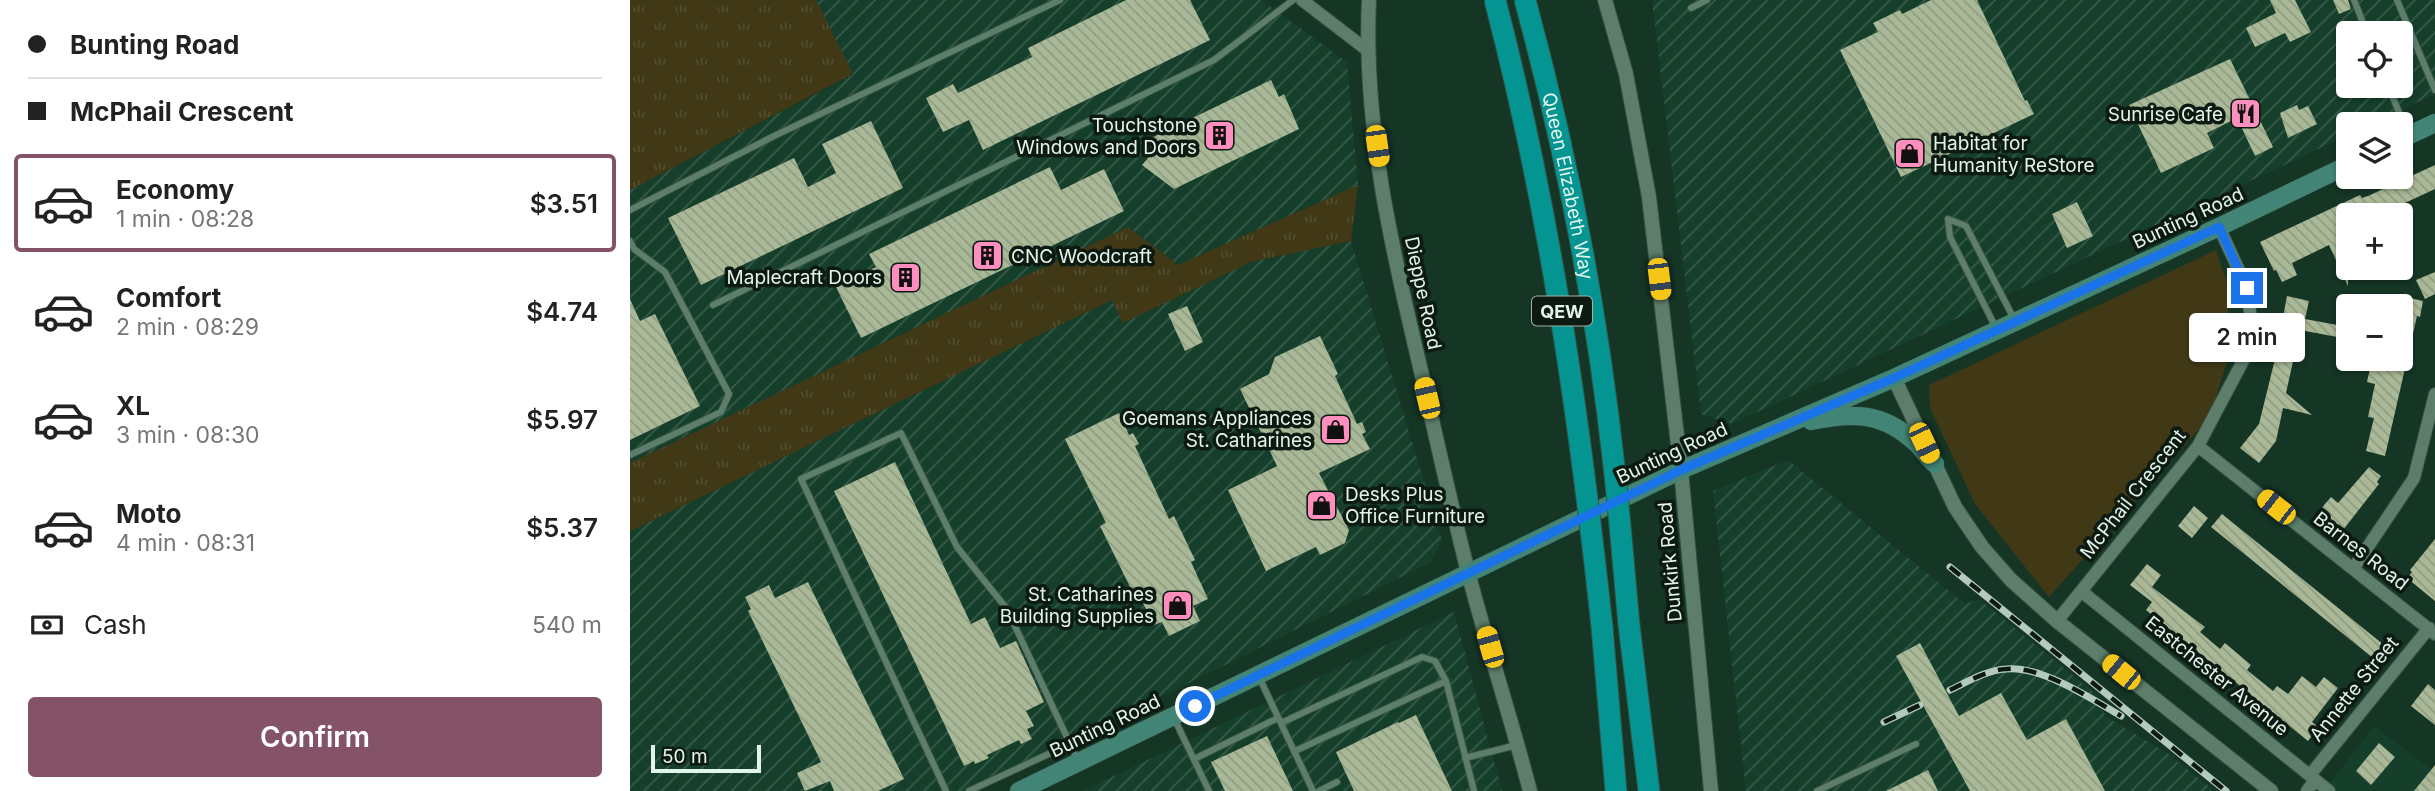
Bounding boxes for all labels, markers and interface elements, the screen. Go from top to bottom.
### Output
map controls [2336,21,2413,371]
button: locate [2336,21,2413,98]
text: Bunting Road [70,29,239,60]
street label: Queen Elizabeth Way [1538,90,1599,282]
text: McPhail Crescent [70,96,294,127]
restaurant icon: Sunrise Cafe [2229,97,2263,131]
place label: Sunrise Cafe [2108,103,2223,126]
button: layers [2336,112,2413,189]
place label: Touchstone Windows and Doors [1016,114,1197,159]
building icon: Touchstone Windows and Doors [1203,119,1237,153]
car [1364,124,1391,168]
place label: Habitat for Humanity ReStore [1933,132,2095,177]
shop icon: Habitat for Humanity ReStore [1893,137,1927,171]
icon: car [32,172,95,235]
text: Economy [116,174,234,205]
street label: Bunting Road [2129,182,2247,254]
text: $3.51 [530,188,598,219]
button: + [2336,203,2413,280]
text: 1 min · 08:28 [116,205,254,233]
street label: Dieppe Road [1400,234,1446,352]
building icon: CNC Woodcraft [971,239,1005,273]
place label: CNC Woodcraft [1011,245,1152,268]
car [1647,257,1672,301]
building icon: Maplecraft Doors [888,260,922,294]
place label: Maplecraft Doors [727,266,882,289]
route end [2231,272,2263,304]
icon: car [32,280,95,343]
text: Comfort [116,282,221,313]
button: − [2336,294,2413,371]
text: $4.74 [526,296,598,327]
road number: QEW [1532,296,1592,326]
callout: 2 min [2189,312,2305,362]
text: 2 min · 08:29 [116,313,259,341]
text: 2 min [2217,323,2277,351]
car [1413,375,1442,421]
icon: car [32,388,95,451]
text: XL [116,390,150,421]
text: $5.97 [526,404,598,435]
place label: Goemans Appliances St. Catharines [1122,407,1312,452]
shop icon: Goemans Appliances St. Catharines [1318,412,1352,446]
street label: Bunting Road [1613,417,1731,489]
car [1906,420,1943,466]
text: 3 min · 08:30 [116,421,260,449]
street label: McPhail Crescent [2075,425,2191,563]
place label: Desks Plus Office Furniture [1345,483,1485,528]
car [2253,486,2300,528]
shop icon: Desks Plus Office Furniture [1305,488,1339,522]
icon: car [32,496,95,559]
text: Moto [116,498,181,529]
street label: Dunkirk Road [1653,501,1687,623]
street label: Barnes Road [2309,507,2413,595]
text: $5.37 [526,512,598,543]
text: 4 min · 08:31 [116,529,255,557]
place label: St. Catharines Building Supplies [1000,583,1154,628]
shop icon: St. Catharines Building Supplies [1160,588,1194,622]
icon: cash [28,606,66,644]
text: Cash [84,609,147,640]
text: 540 m [532,611,602,639]
street label: Eastchester Avenue [2141,611,2293,741]
car [1475,624,1506,670]
street label: Annette Street [2305,632,2403,746]
car [2099,651,2144,693]
street label: Bunting Road [1046,689,1164,763]
route start [1179,690,1211,722]
button: Confirm [28,697,602,777]
scale bar [651,742,761,774]
text: 50 m [662,745,708,768]

